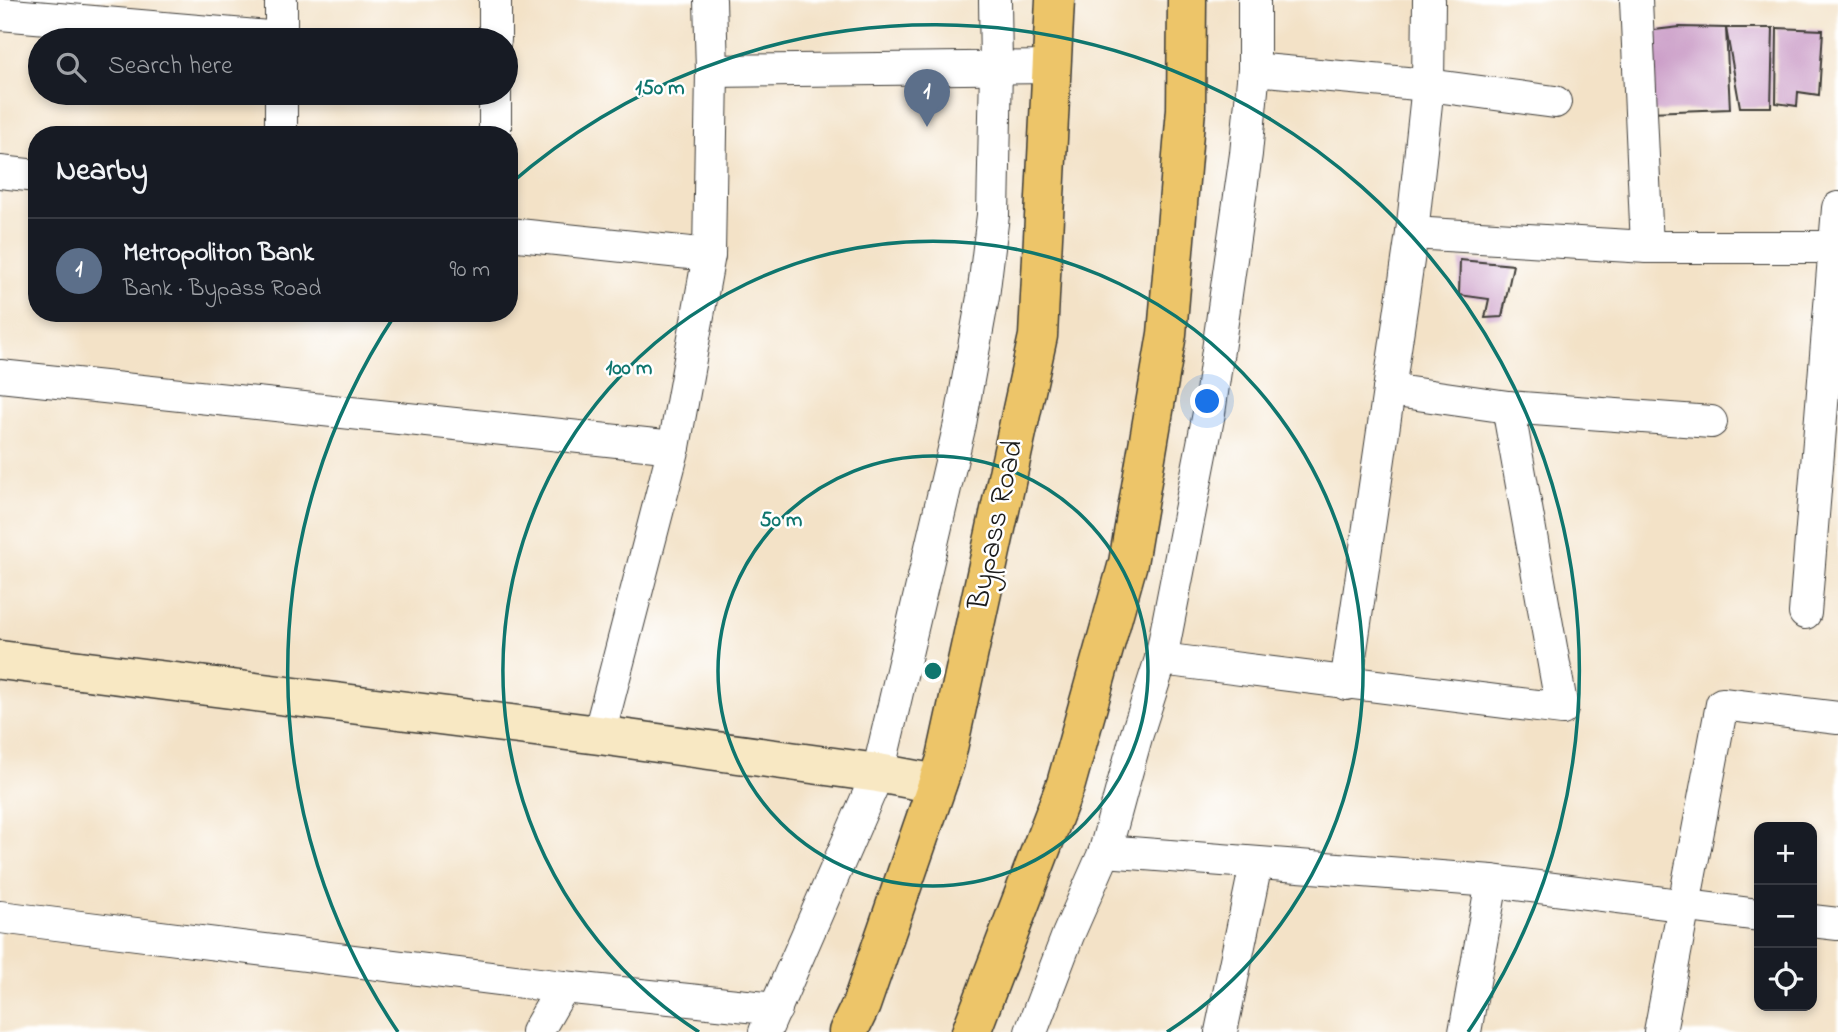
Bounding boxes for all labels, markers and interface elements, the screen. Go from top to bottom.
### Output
search box [28,28,518,105]
icon: search [52,48,90,86]
text: Search here [108,48,233,86]
pin: 1 [904,69,950,127]
text: 150 m [635,74,685,104]
text: Nearby [56,150,148,194]
text: Metropoliton Bank [123,235,314,273]
text: 1 [75,254,83,287]
text: 90 m [450,254,490,287]
text: Bank · Bypass Road [123,273,321,306]
text: 100 m [606,354,652,384]
your location [1190,384,1224,418]
street label: Bypass Road [957,436,1036,615]
text: 50 m [760,506,802,536]
centre of rings [921,659,945,683]
map controls [1754,822,1817,1011]
button: + [1754,822,1817,885]
button: − [1754,885,1817,948]
button: locate [1754,948,1817,1011]

